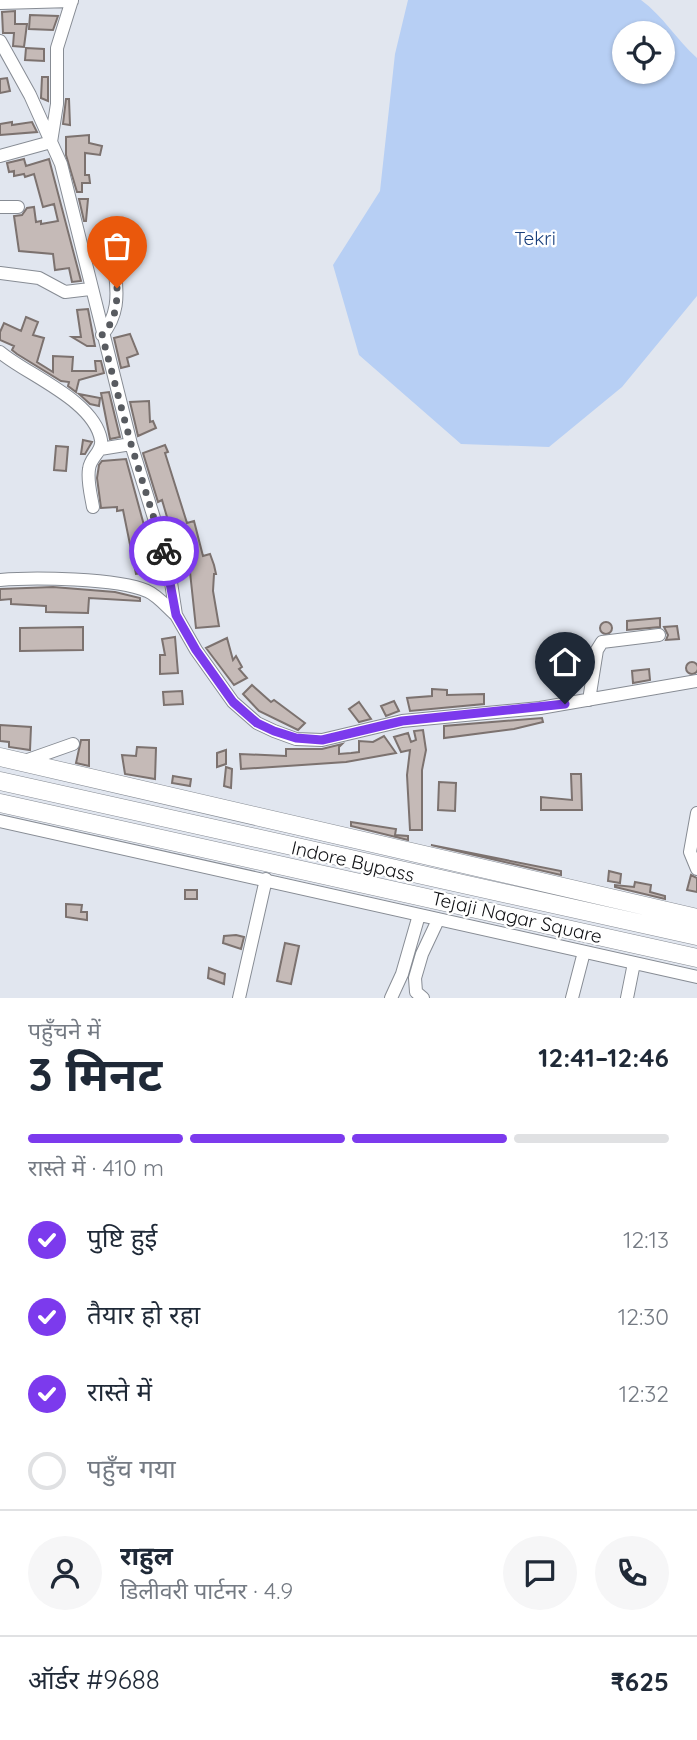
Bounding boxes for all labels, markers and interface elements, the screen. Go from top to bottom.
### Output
map controls [612,21,675,84]
button: locate [612,21,675,84]
pin [87,216,147,288]
park label: Tekri [514,226,556,250]
icon: bag [98,227,136,265]
courier [129,516,199,586]
icon: bike [145,532,183,570]
pin [535,632,595,704]
icon: home [546,643,584,681]
street label: Indore Bypass [289,835,417,887]
street label: Tejaji Nagar Square [429,886,605,948]
text: पहुँचने में [28,1016,101,1045]
text: 12:41–12:46 [538,1041,669,1074]
text: 3 मिनट [28,1045,162,1103]
text: रास्ते में · 410 m [28,1153,164,1182]
icon: check [28,1221,66,1259]
text: पुष्टि हुई [87,1221,157,1254]
text: 12:13 [623,1225,669,1254]
icon: check [28,1298,66,1336]
text: तैयार हो रहा [87,1298,200,1331]
text: 12:30 [618,1302,669,1331]
icon: check [28,1375,66,1413]
text: रास्ते में [87,1375,152,1408]
text: 12:32 [619,1379,669,1408]
text: पहुँच गया [87,1452,176,1485]
button: person [28,1536,102,1610]
button: chat [503,1536,577,1610]
button: phone [595,1536,669,1610]
text: राहुल [120,1539,173,1572]
text: डिलीवरी पार्टनर · 4.9 [120,1576,293,1605]
text: ऑर्डर #9688 [28,1663,160,1696]
text: ₹625 [610,1665,669,1698]

